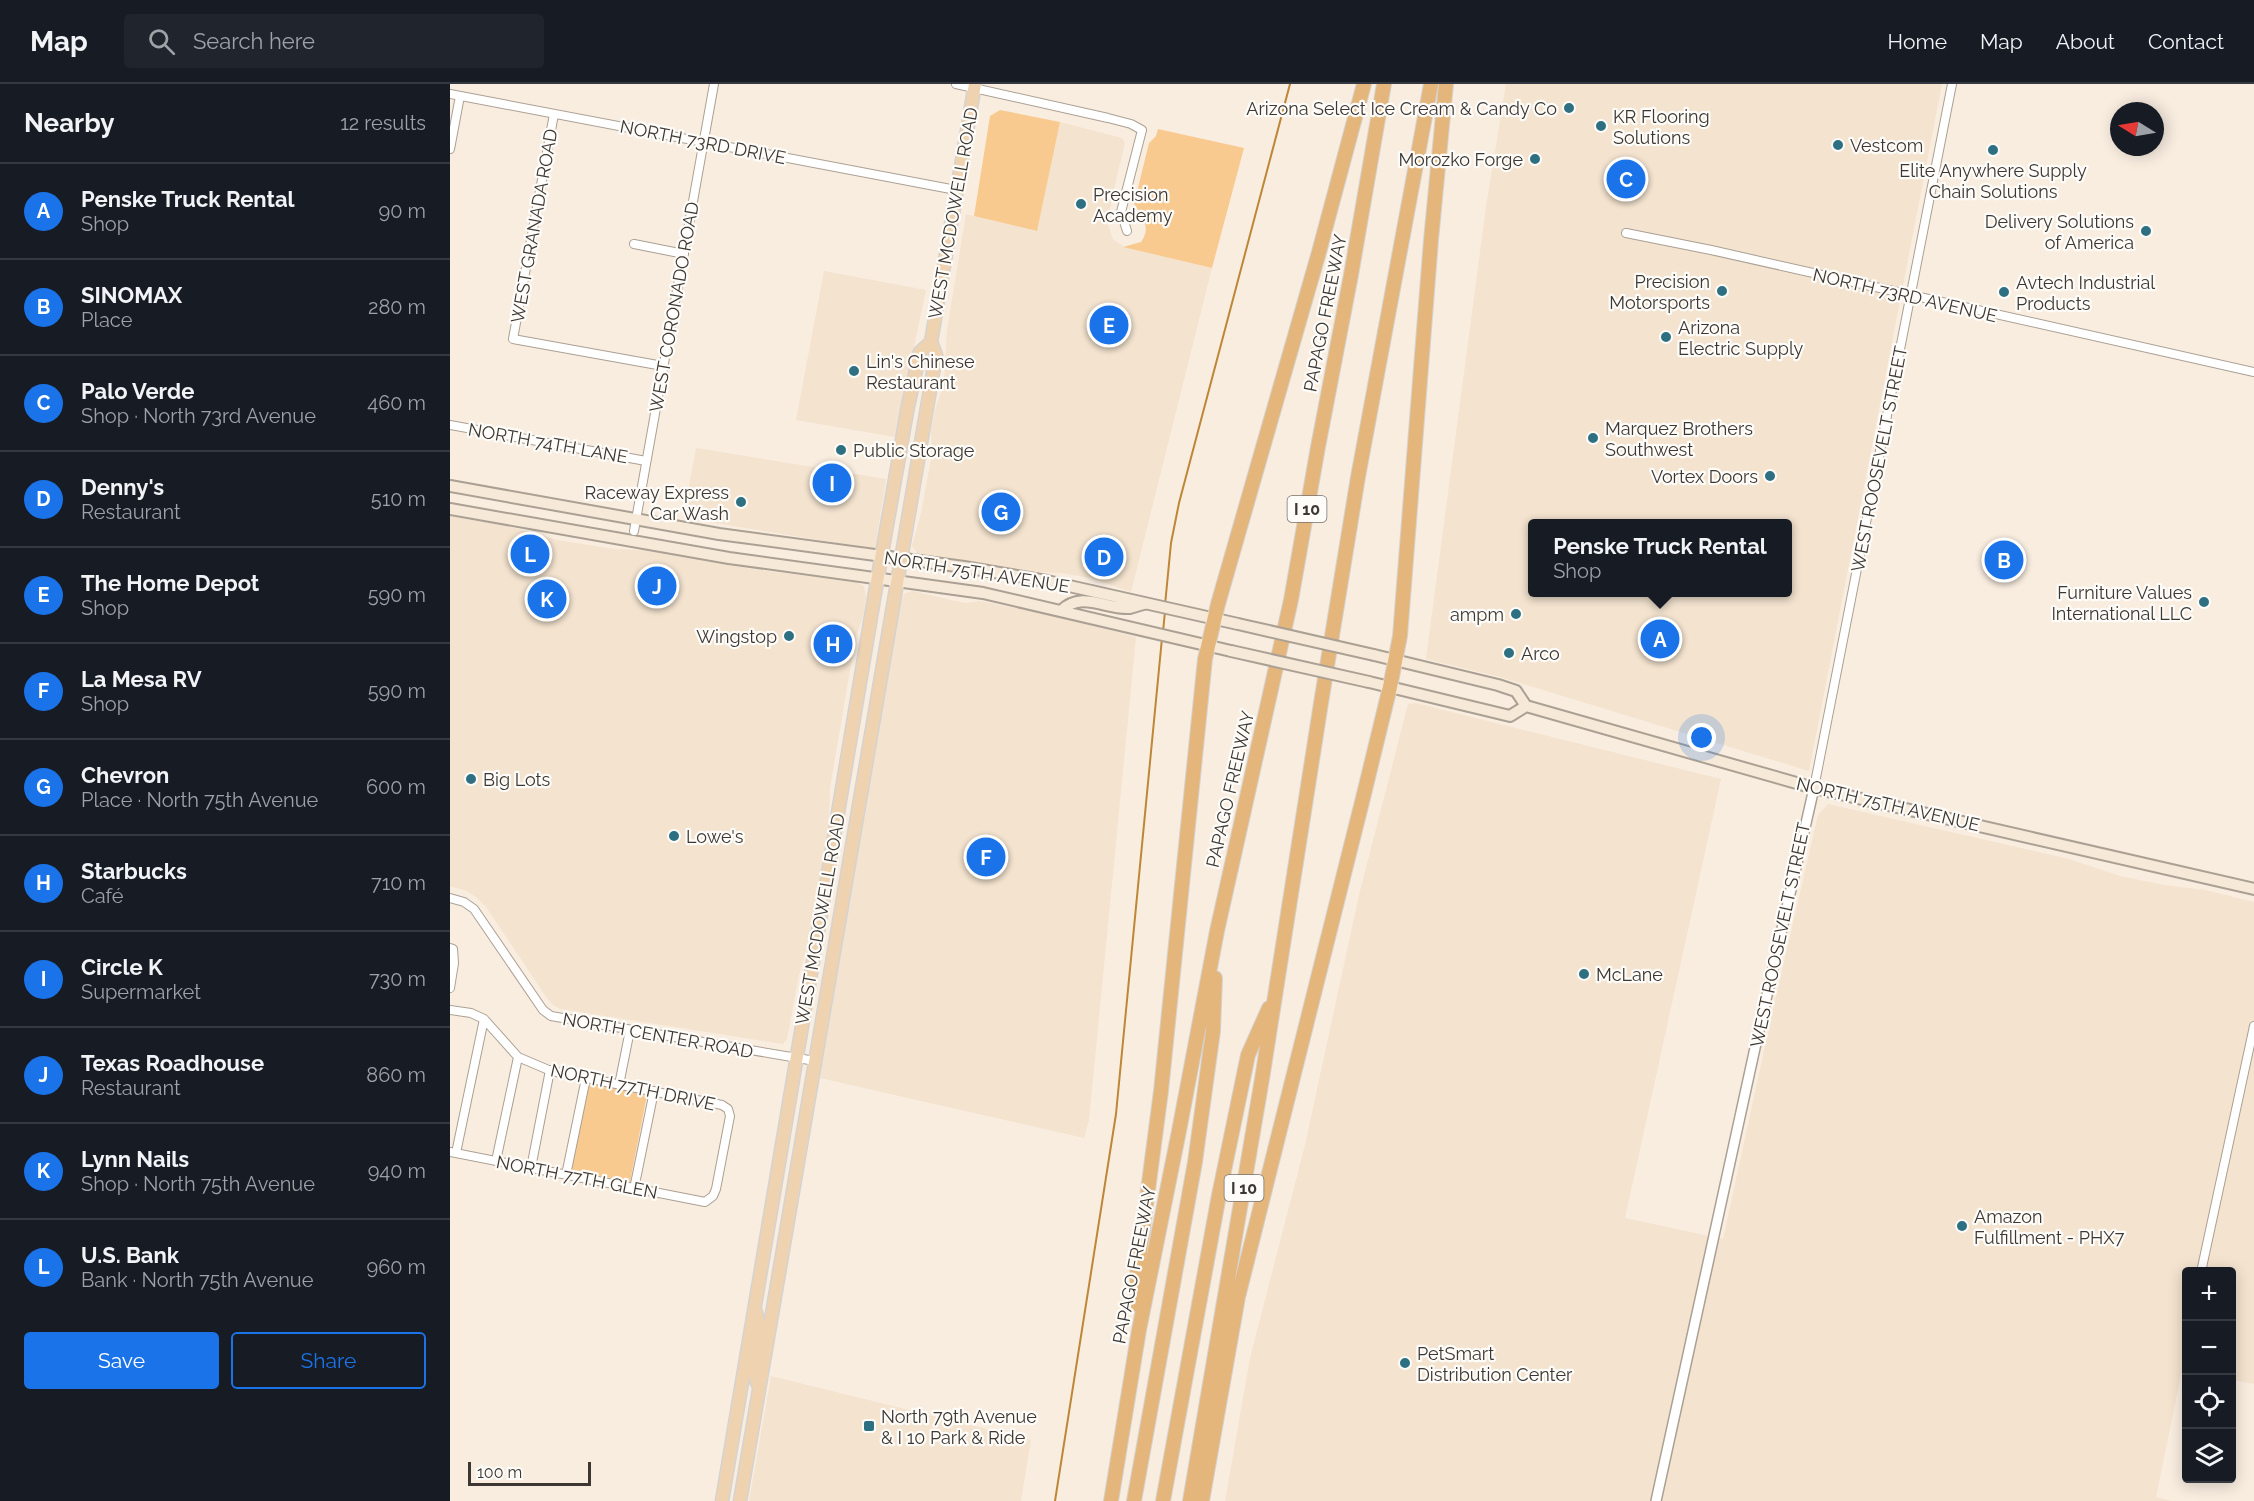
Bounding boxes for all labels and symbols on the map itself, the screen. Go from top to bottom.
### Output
place label: Arizona Select Ice Cream & Candy Co [1246,98,1557,119]
marker: Arizona Select Ice Cream & Candy Co [1562,101,1576,115]
north arrow [2110,102,2164,156]
street label: WEST MCDOWELL ROAD [924,105,982,320]
place label: KR Flooring Solutions [1613,106,1710,148]
street label: NORTH 73RD DRIVE [618,116,788,168]
marker: KR Flooring Solutions [1594,119,1608,133]
street label: WEST GRANADA ROAD [507,127,561,325]
place label: Vestcom [1850,135,1923,156]
marker: Vestcom [1831,138,1845,152]
marker: Elite Anywhere Supply Chain Solutions [1986,143,2000,157]
place label: Morozko Forge [1398,149,1523,170]
marker: Morozko Forge [1528,152,1542,166]
pin: C [1606,156,1646,202]
place label: Elite Anywhere Supply Chain Solutions [1899,160,2087,202]
place label: Precision Academy [1093,184,1173,226]
marker: Precision Academy [1074,197,1088,211]
street label: WEST CORONADO ROAD [645,200,703,414]
place label: Delivery Solutions of America [1985,211,2134,253]
marker: Delivery Solutions of America [2139,224,2153,238]
street label: PAPAGO FREEWAY [1299,232,1351,394]
street label: NORTH 73RD AVENUE [1811,264,1999,326]
place label: Precision Motorsports [1609,271,1710,313]
place label: Avtech Industrial Products [2016,272,2155,314]
marker: Precision Motorsports [1715,284,1729,298]
marker: Avtech Industrial Products [1997,285,2011,299]
pin: E [1090,302,1128,348]
place label: Arizona Electric Supply [1678,317,1803,359]
marker: Arizona Electric Supply [1659,330,1673,344]
street label: WEST ROOSEVELT STREET [1847,344,1911,574]
place label: Lin's Chinese Restaurant [866,351,975,393]
marker: Lin's Chinese Restaurant [847,364,861,378]
place label: Marquez Brothers Southwest [1605,418,1753,460]
street label: NORTH 74TH LANE [466,419,630,467]
marker: Marquez Brothers Southwest [1586,431,1600,445]
place label: Public Storage [853,440,975,461]
marker: Public Storage [834,443,848,457]
pin: I [812,460,851,506]
place label: Vortex Doors [1651,466,1758,487]
marker: Vortex Doors [1763,469,1777,483]
place label: Raceway Express Car Wash [585,482,729,524]
pin: G [982,490,1020,534]
marker: Raceway Express Car Wash [734,495,748,509]
road number: I 10 [1288,496,1326,522]
pin: L [510,532,550,576]
pin: D [1084,534,1124,580]
pin: B [1984,538,2024,582]
street label: NORTH 75TH AVENUE [883,547,1071,597]
pin: J [638,564,676,608]
pin: K [528,576,566,622]
place label: Furniture Values International LLC [2051,582,2192,624]
marker: Furniture Values International LLC [2197,595,2211,609]
place label: ampm [1450,604,1504,625]
marker: ampm [1509,607,1523,621]
pin: A [1640,616,1680,662]
pin: H [814,622,853,666]
place label: Wingstop [696,626,777,647]
marker: Wingstop [782,629,796,643]
place label: Arco [1521,643,1560,664]
marker: Arco [1502,646,1516,660]
street label: PAPAGO FREEWAY [1202,708,1258,869]
your location [1687,723,1716,752]
place label: Big Lots [483,769,551,790]
marker: Big Lots [464,772,478,786]
street label: NORTH 75TH AVENUE [1794,773,1982,835]
street label: WEST MCDOWELL ROAD [791,811,849,1026]
street label: WEST ROOSEVELT STREET [1746,821,1814,1049]
place label: Lowe's [686,826,744,847]
marker: Lowe's [667,829,681,843]
pin: F [966,834,1006,880]
place label: McLane [1596,964,1663,985]
marker: McLane [1577,967,1591,981]
street label: NORTH CENTER ROAD [561,1008,755,1062]
street label: NORTH 77TH DRIVE [549,1059,717,1115]
street label: NORTH 77TH GLEN [494,1151,660,1203]
road number: I 10 [1224,1175,1264,1201]
street label: PAPAGO FREEWAY [1108,1184,1160,1346]
place label: Amazon Fulfillment - PHX7 [1974,1206,2125,1248]
marker: Amazon Fulfillment - PHX7 [1955,1219,1969,1233]
place label: PetSmart Distribution Center [1417,1343,1573,1385]
marker: PetSmart Distribution Center [1398,1356,1412,1370]
place label: North 79th Avenue & I 10 Park & Ride [881,1406,1037,1448]
marker: North 79th Avenue & I 10 Park & Ride [862,1419,876,1433]
scale bar [468,1459,591,1486]

